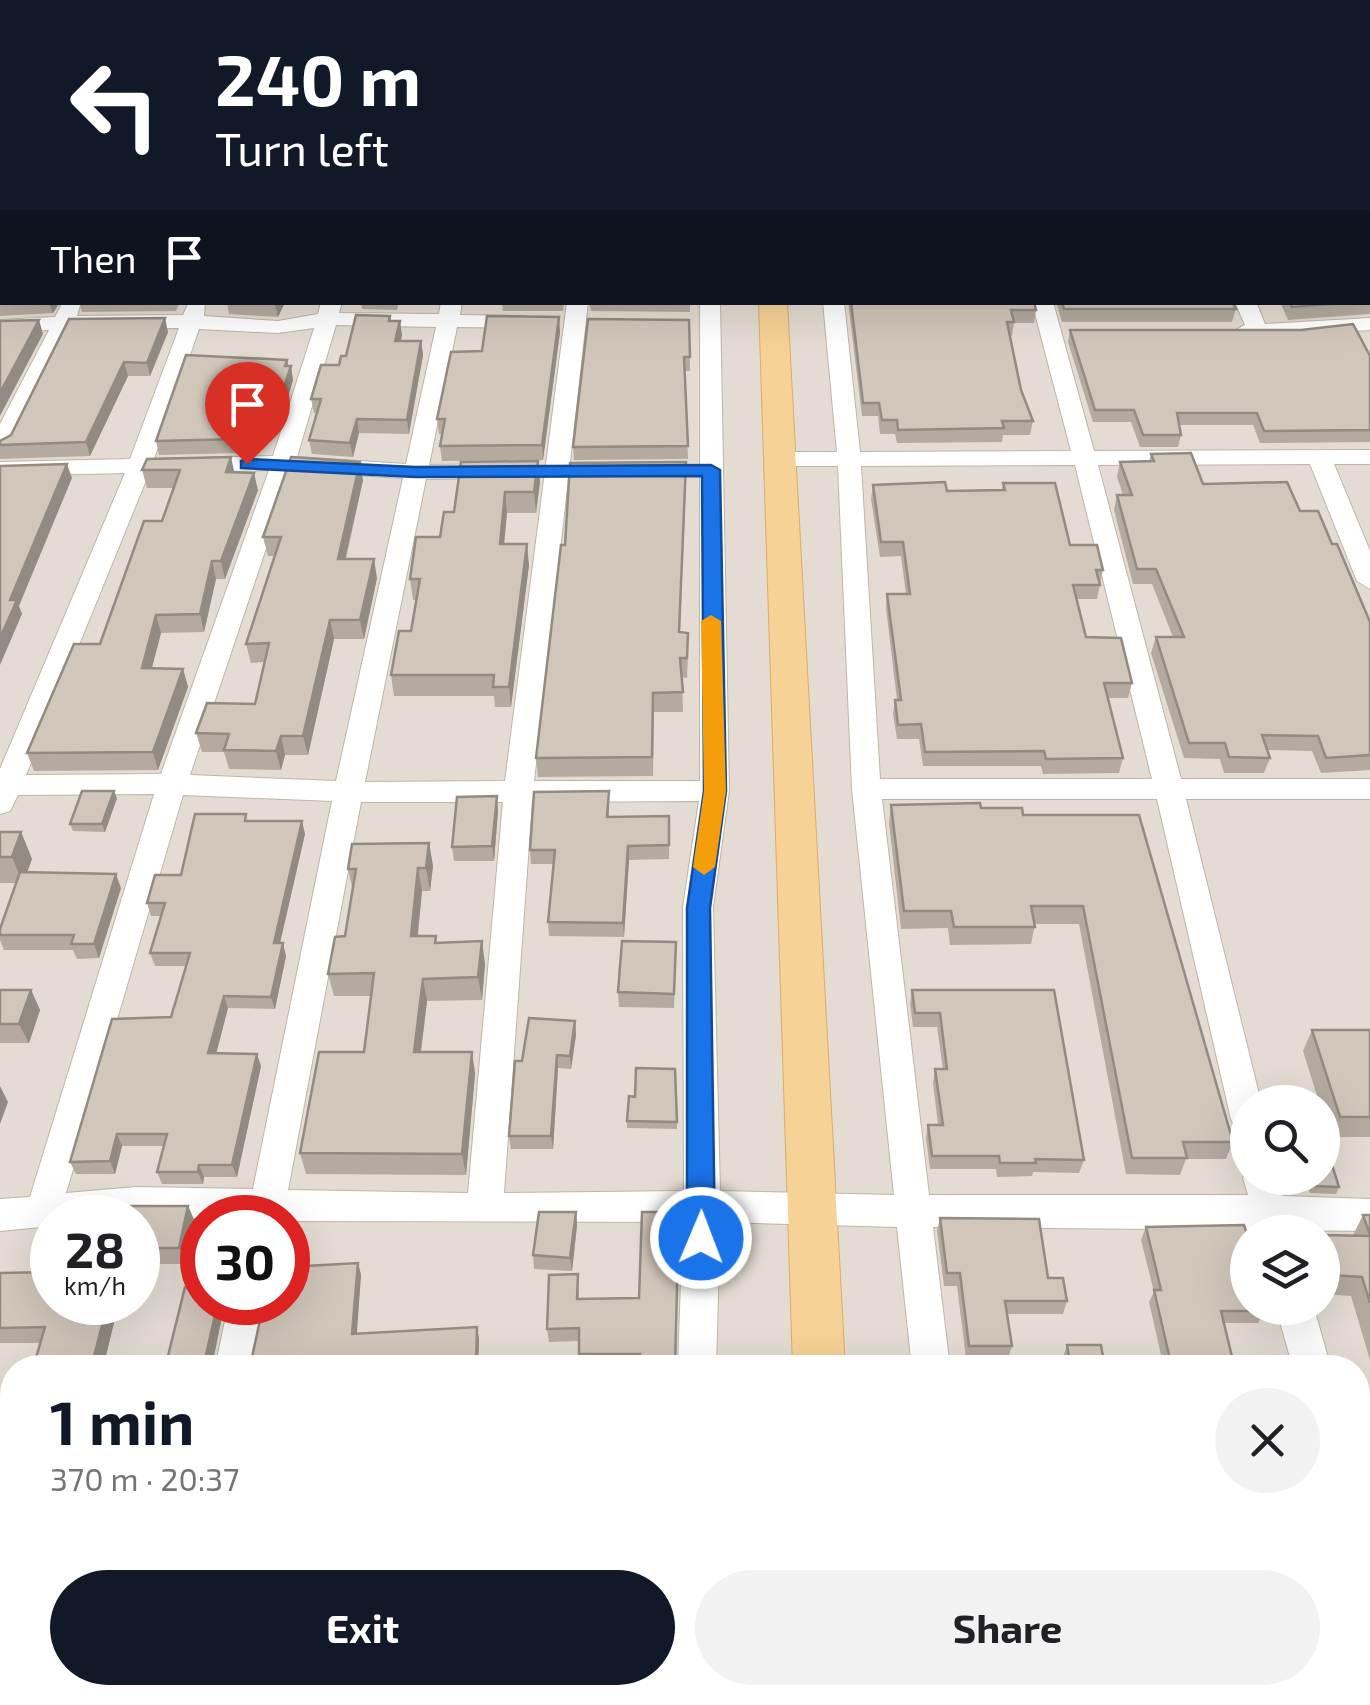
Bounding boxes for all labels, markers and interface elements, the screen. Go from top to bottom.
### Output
text: 240 m [215,36,421,120]
icon: left [50,40,180,170]
text: Turn left [215,121,389,175]
icon: arrive [157,230,212,285]
text: Then [50,235,137,281]
pin [205,362,290,465]
icon: arrive [220,377,275,432]
map controls [1230,1085,1340,1325]
button: search [1230,1085,1340,1195]
position arrow [649,1186,753,1290]
speed limit sign: 30 [180,1195,310,1325]
button: layers [1230,1215,1340,1325]
text: 28 [65,1218,125,1278]
text: km/h [64,1270,126,1300]
text: 1 min [50,1385,194,1457]
button: close [1215,1388,1320,1493]
text: 370 m · 20:37 [50,1459,239,1497]
button: Exit [50,1570,675,1685]
button: Share [695,1570,1320,1685]

